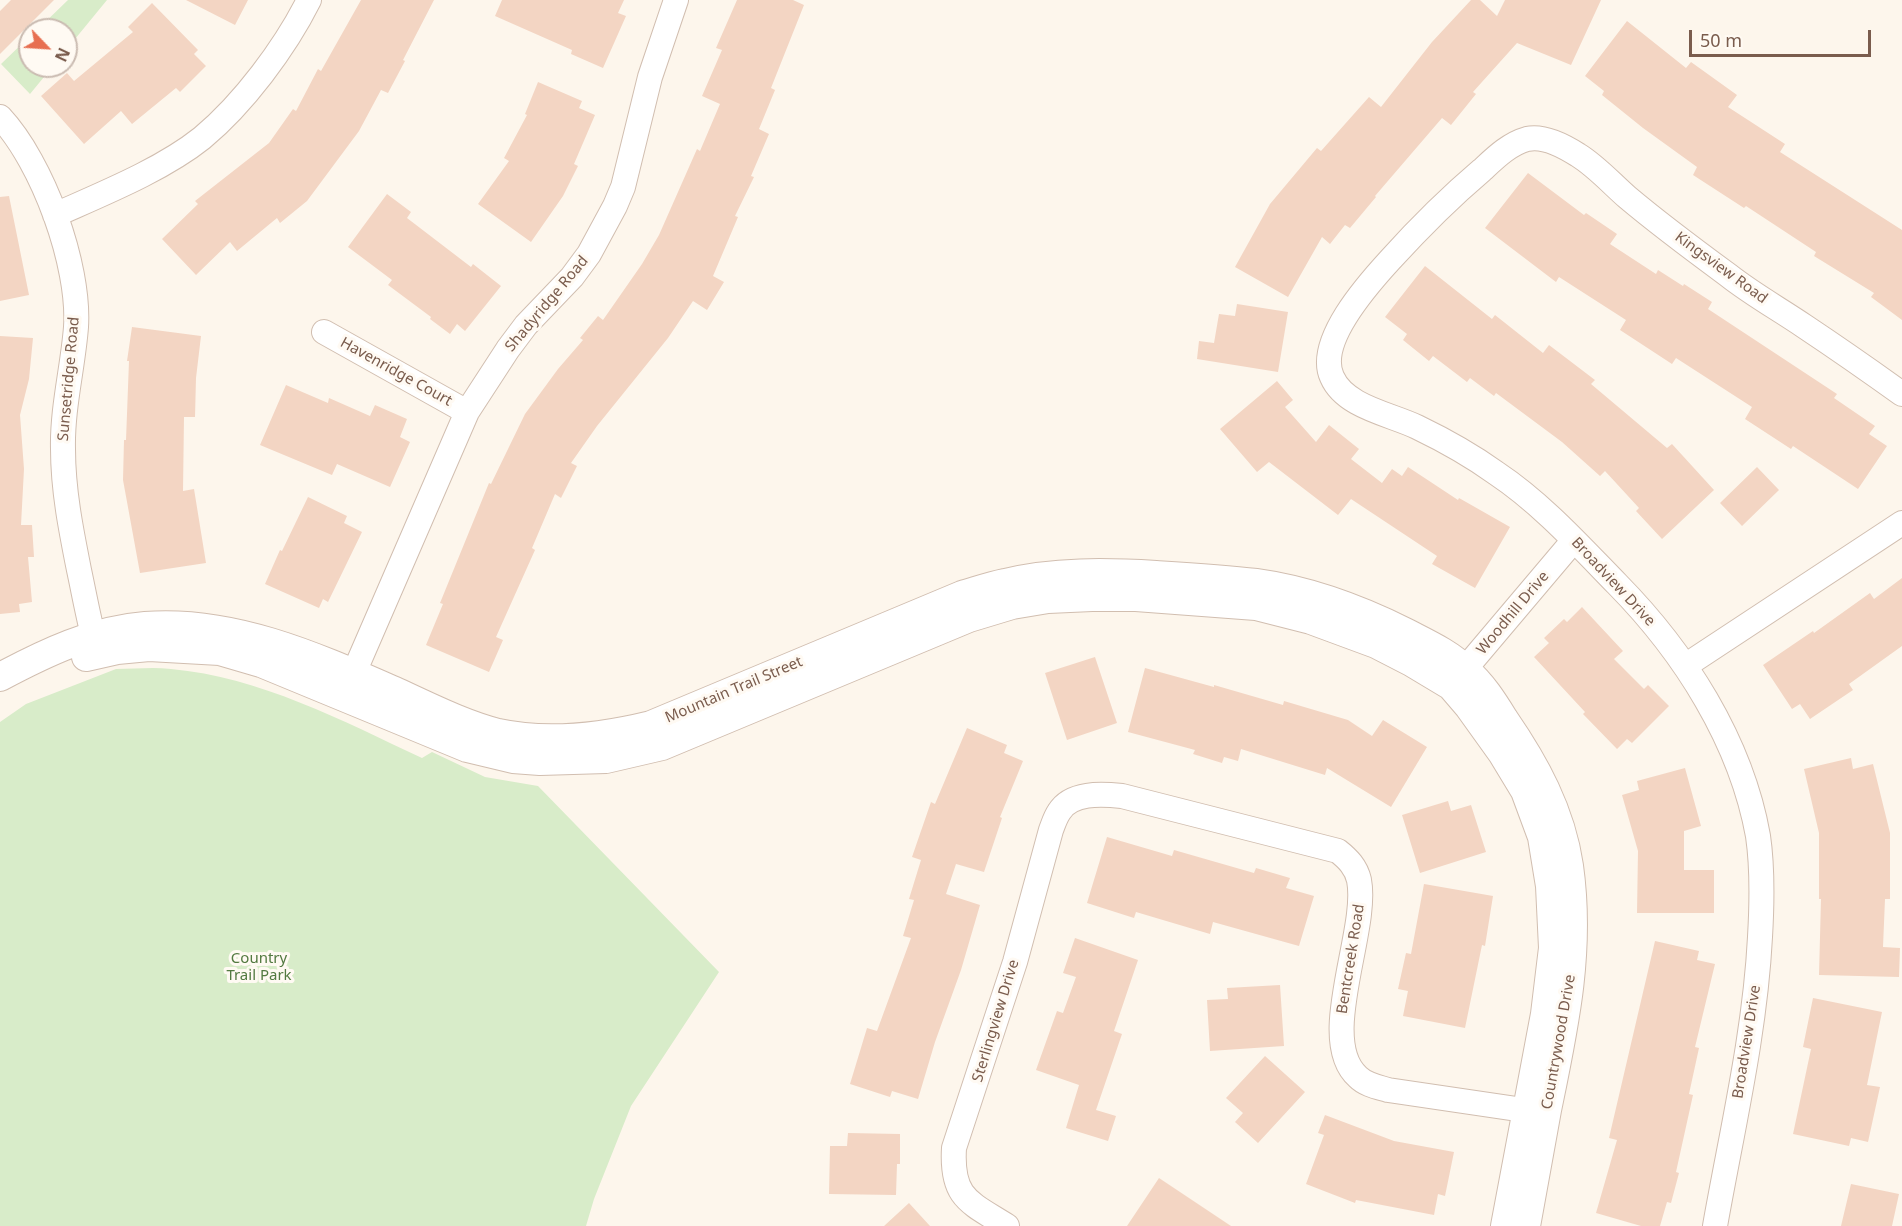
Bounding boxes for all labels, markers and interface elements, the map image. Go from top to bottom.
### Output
north arrow [18,18,78,78]
scale bar [1692,18,1874,56]
text: 50 m [1700,28,1742,52]
text: N [50,44,75,65]
street label: Kingsview Road [1671,228,1771,308]
street label: Shadyridge Road [502,252,592,356]
street label: Sunsetridge Road [55,316,83,442]
street label: Havenridge Court [337,334,455,410]
street label: Broadview Drive [1567,534,1659,630]
street label: Woodhill Drive [1473,568,1553,658]
street label: Mountain Trail Street [663,653,805,727]
street label: Bentcreek Road [1333,903,1369,1015]
park label: Country Trail Park [226,950,292,985]
street label: Sterlingview Drive [969,958,1023,1084]
street label: Countrywood Drive [1538,973,1580,1111]
street label: Broadview Drive [1729,984,1765,1100]

